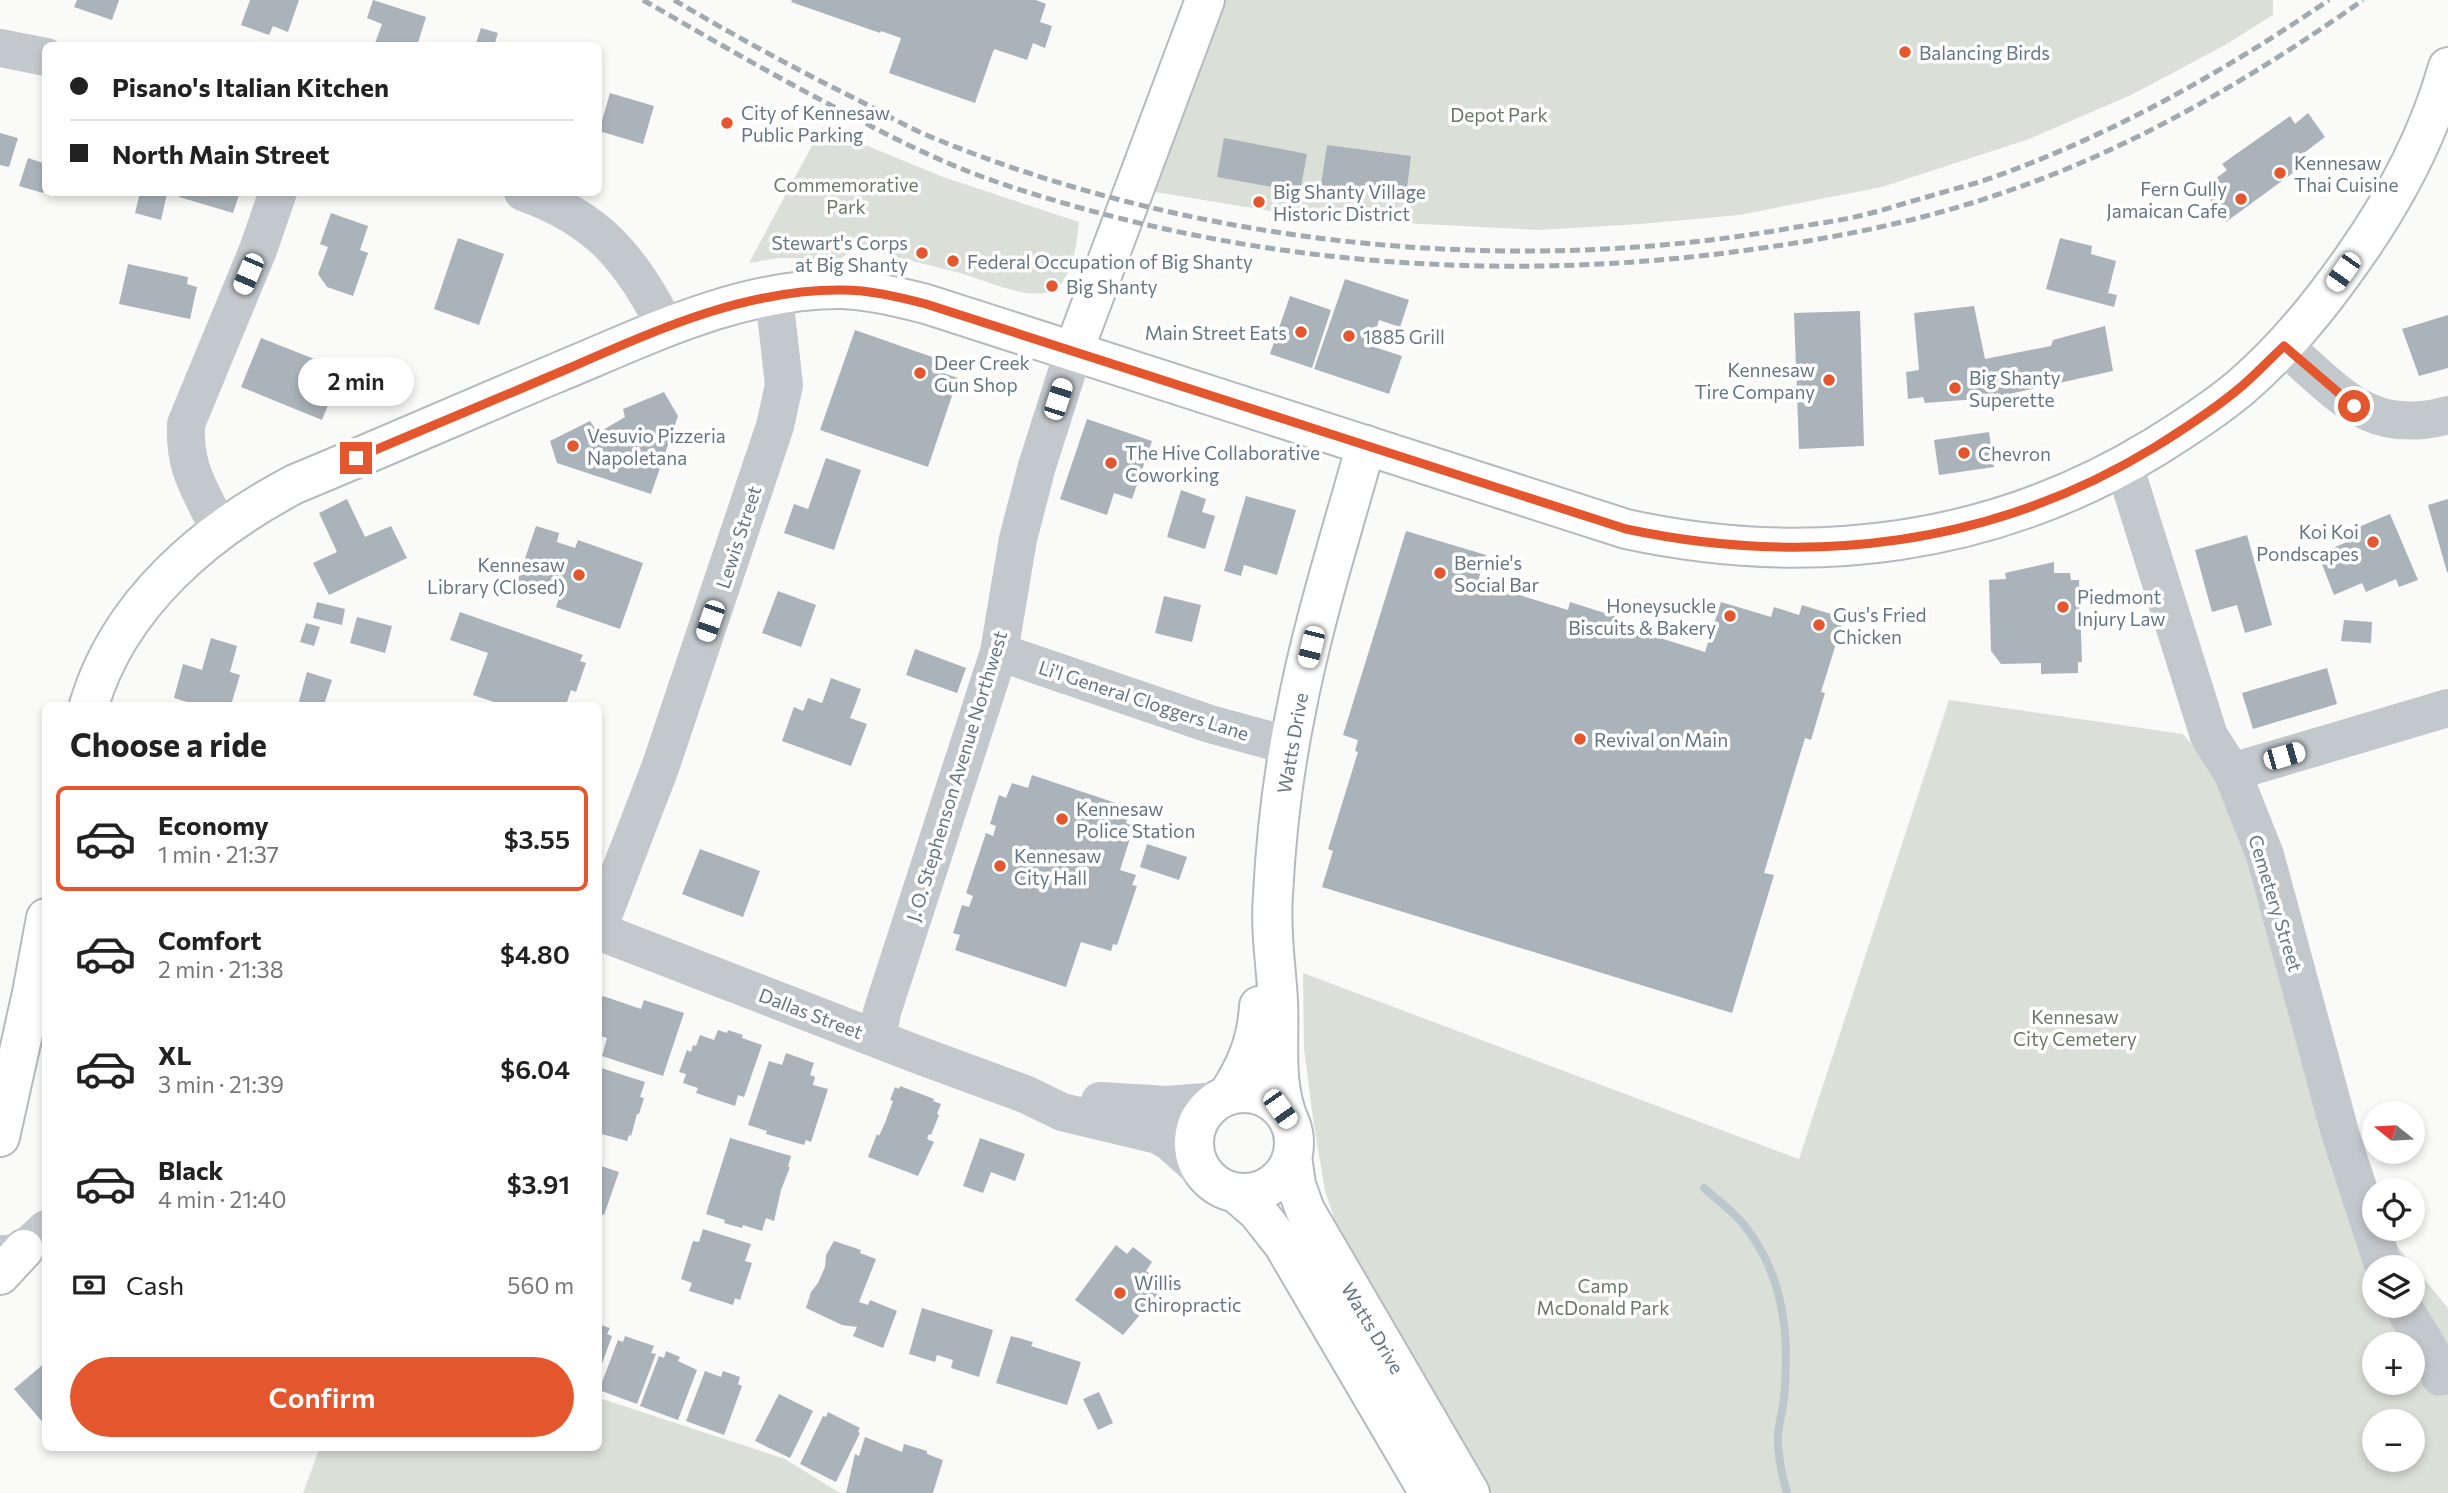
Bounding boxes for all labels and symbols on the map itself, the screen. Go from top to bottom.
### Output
place label: Balancing Birds [1919,41,2050,64]
marker: Balancing Birds [1897,44,1913,60]
place label: City of Kennesaw Public Parking [741,101,890,146]
park label: Depot Park [1450,103,1548,126]
marker: City of Kennesaw Public Parking [719,115,735,131]
place label: Kennesaw Thai Cuisine [2294,151,2398,196]
marker: Kennesaw Thai Cuisine [2272,165,2288,181]
park label: Commemorative Park [774,173,918,218]
place label: Fern Gully Jamaican Cafe [2106,177,2227,222]
place label: Big Shanty Village Historic District [1273,180,1426,225]
marker: Fern Gully Jamaican Cafe [2233,191,2249,207]
marker: Big Shanty Village Historic District [1251,194,1267,210]
place label: Stewart's Corps at Big Shanty [772,231,908,276]
marker: Stewart's Corps at Big Shanty [914,245,930,261]
car [2323,249,2364,295]
place label: Federal Occupation of Big Shanty [967,250,1253,273]
car [231,251,266,297]
marker: Federal Occupation of Big Shanty [945,253,961,269]
place label: Big Shanty [1066,275,1158,298]
marker: Big Shanty [1044,278,1060,294]
place label: Main Street Eats [1145,321,1287,344]
marker: Main Street Eats [1293,324,1309,340]
place label: 1885 Grill [1363,325,1445,348]
marker: 1885 Grill [1341,328,1357,344]
place label: Deer Creek Gun Shop [934,351,1030,396]
callout: 2 min [298,356,414,406]
place label: Kennesaw Tire Company [1694,358,1815,403]
marker: Deer Creek Gun Shop [912,365,928,381]
place label: Big Shanty Superette [1969,366,2061,411]
marker: Kennesaw Tire Company [1821,372,1837,388]
car [1042,376,1075,422]
marker: Big Shanty Superette [1947,380,1963,396]
route start [2338,390,2370,422]
place label: Vesuvio Pizzeria Napoletana [587,424,726,469]
marker: Vesuvio Pizzeria Napoletana [565,438,581,454]
place label: The Hive Collaborative Coworking [1125,441,1320,486]
route end [340,442,372,474]
place label: Chevron [1978,442,2051,465]
marker: Chevron [1956,445,1972,461]
marker: The Hive Collaborative Coworking [1103,455,1119,471]
street label: Lewis Street [711,482,765,591]
place label: Koi Koi Pondscapes [2256,520,2359,565]
marker: Koi Koi Pondscapes [2365,534,2381,550]
place label: Bernie's Social Bar [1454,551,1539,596]
place label: Kennesaw Library (Closed) [427,553,565,598]
marker: Bernie's Social Bar [1432,565,1448,581]
marker: Kennesaw Library (Closed) [571,567,587,583]
place label: Piedmont Injury Law [2077,585,2166,630]
place label: Honeysuckle Biscuits & Bakery [1568,594,1716,639]
car [694,598,727,644]
marker: Piedmont Injury Law [2055,599,2071,615]
place label: Gus's Fried Chicken [1833,603,1926,648]
marker: Honeysuckle Biscuits & Bakery [1722,608,1738,624]
marker: Gus's Fried Chicken [1811,617,1827,633]
car [1296,624,1327,670]
street label: J. O. Stephenson Avenue Northwest [901,628,1011,924]
street label: Li'l General Cloggers Lane [1036,655,1252,745]
street label: Watts Drive [1272,691,1312,795]
place label: Revival on Main [1594,728,1728,751]
marker: Revival on Main [1572,731,1588,747]
car [2261,740,2308,772]
place label: Kennesaw Police Station [1076,797,1195,842]
marker: Kennesaw Police Station [1054,811,1070,827]
street label: Cemetery Street [2244,832,2308,974]
place label: Kennesaw City Hall [1014,844,1101,889]
marker: Kennesaw City Hall [992,858,1008,874]
street label: Dallas Street [756,983,866,1043]
park label: Kennesaw City Cemetery [2013,1005,2137,1050]
car [1260,1086,1301,1132]
north arrow [2362,1101,2426,1164]
place label: Willis Chiropractic [1134,1271,1241,1316]
park label: Camp McDonald Park [1537,1274,1669,1319]
street label: Watts Drive [1337,1278,1409,1378]
marker: Willis Chiropractic [1112,1285,1128,1301]

